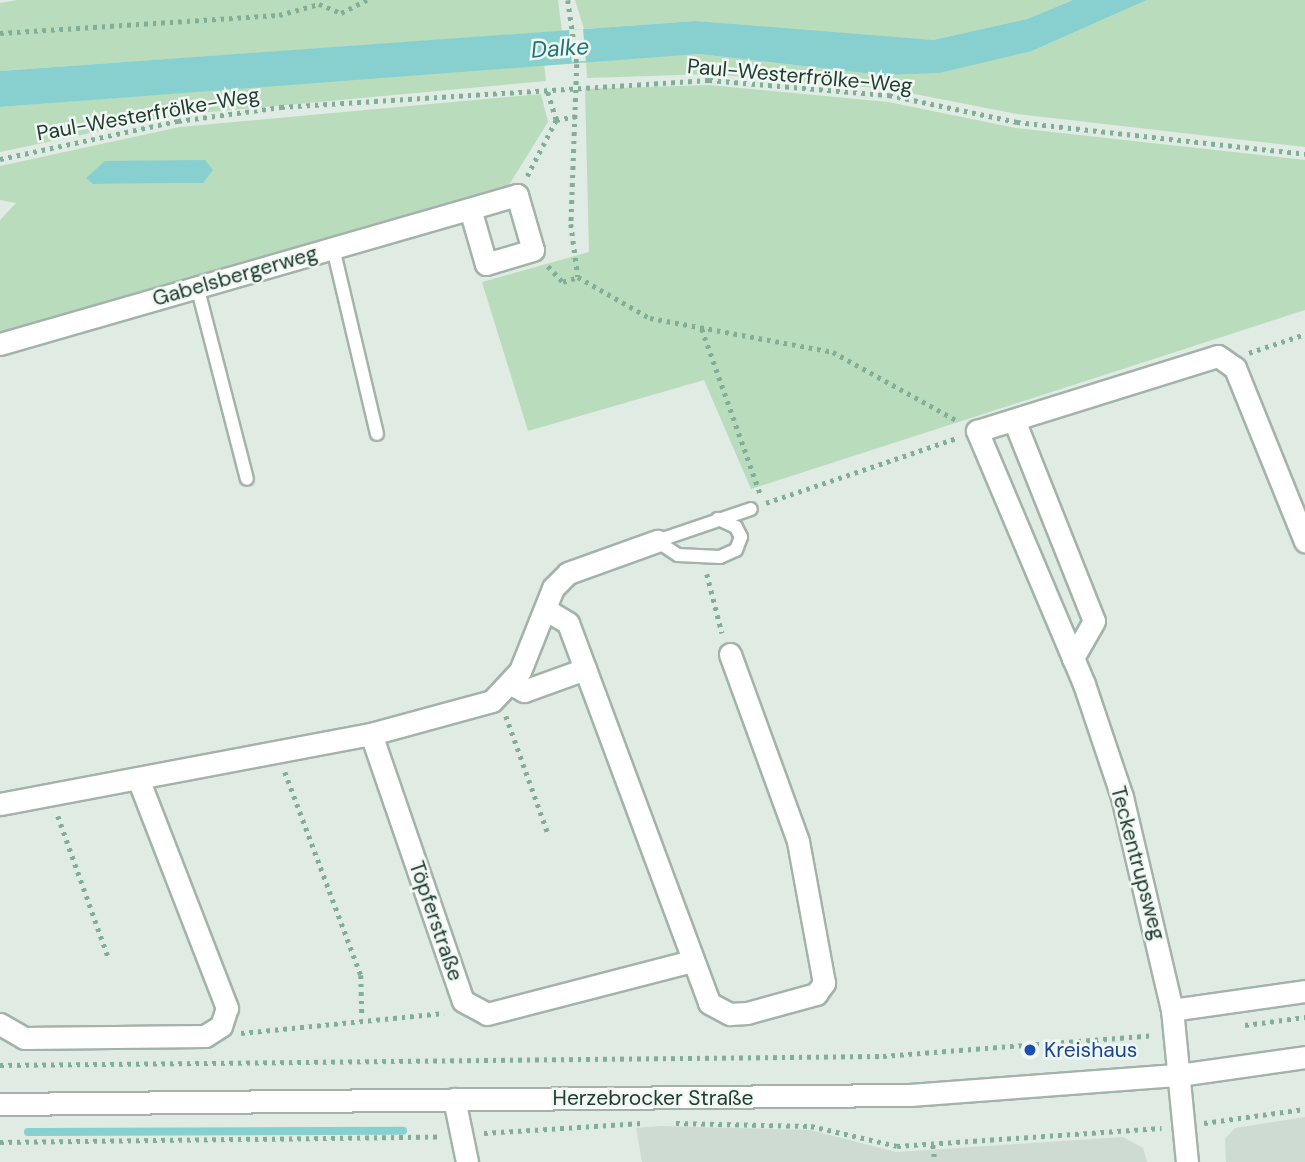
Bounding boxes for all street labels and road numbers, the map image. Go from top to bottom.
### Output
street label: Paul-Westerfrölke-Weg [686,54,914,98]
street label: Paul-Westerfrölke-Weg [34,82,262,146]
street label: Gabelsbergerweg [150,240,320,312]
street label: Teckentrupsweg [1105,783,1171,943]
street label: Töpferstraße [404,858,468,984]
street label: Herzebrocker Straße [553,1085,753,1111]

